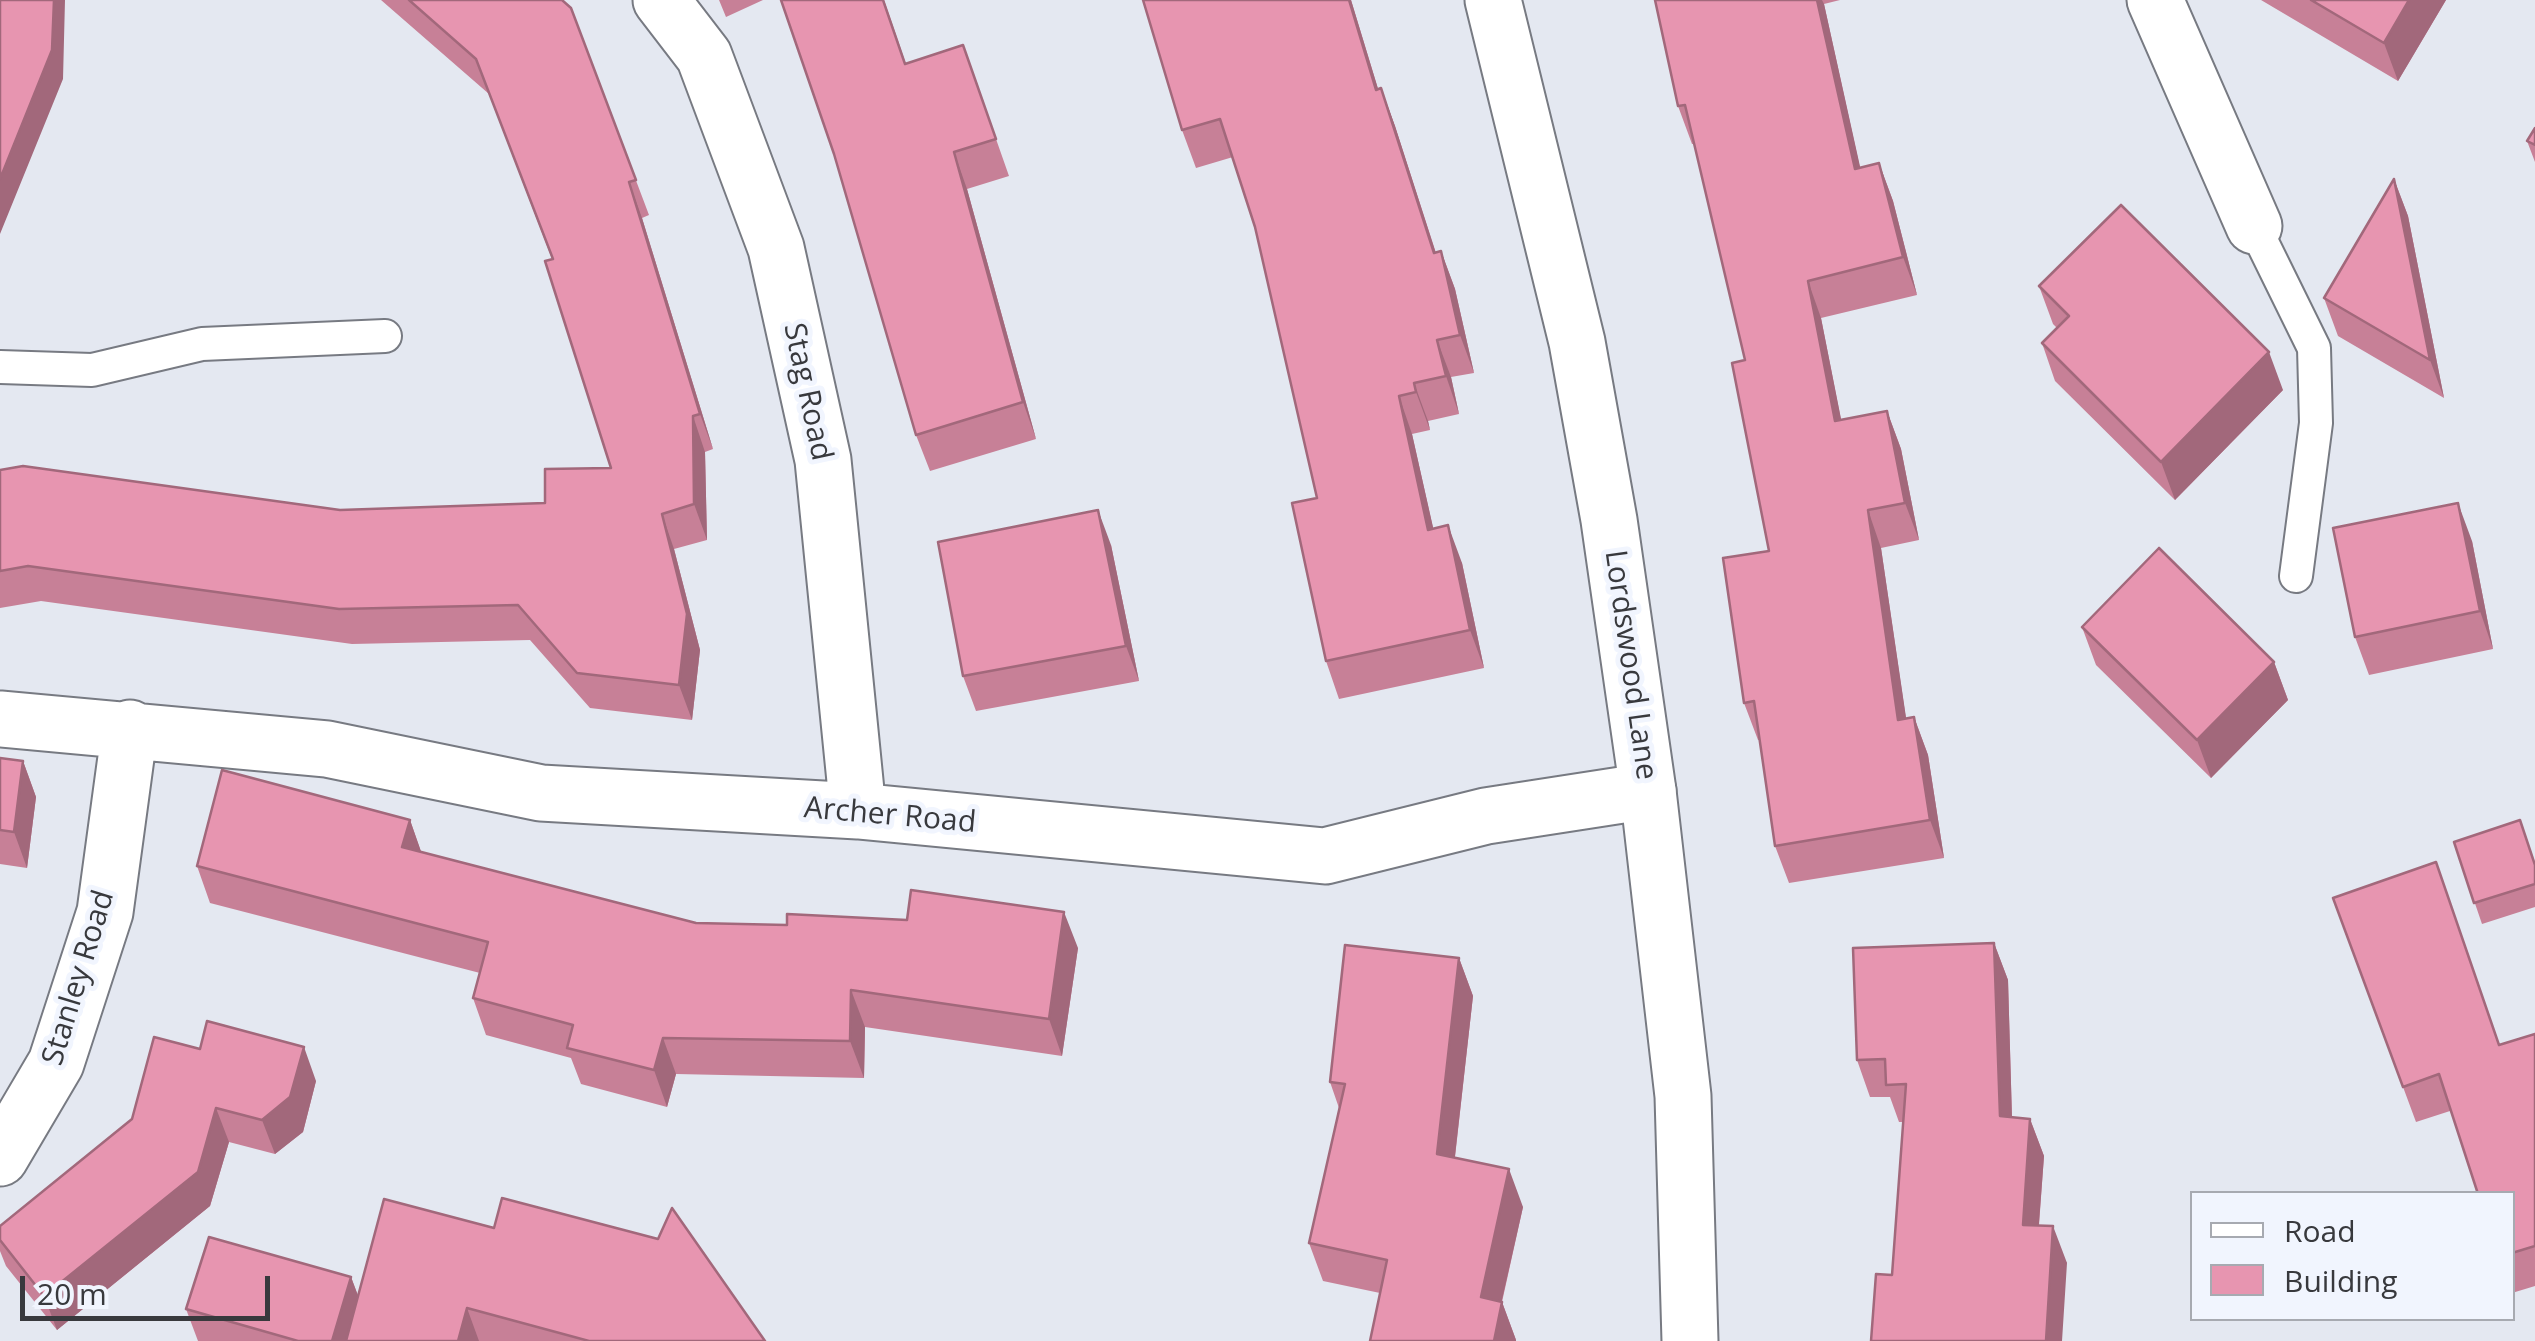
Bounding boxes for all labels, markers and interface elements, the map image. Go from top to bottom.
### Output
street label: Stag Road [775,320,839,464]
street label: Lordswood Lane [1596,548,1664,782]
street label: Archer Road [803,791,977,841]
street label: Stanley Road [35,886,123,1070]
legend [2190,1191,2515,1321]
text: Road [2284,1210,2356,1251]
scale bar [25,1256,275,1318]
text: Building [2284,1260,2398,1301]
text: 20 m [37,1273,107,1314]

